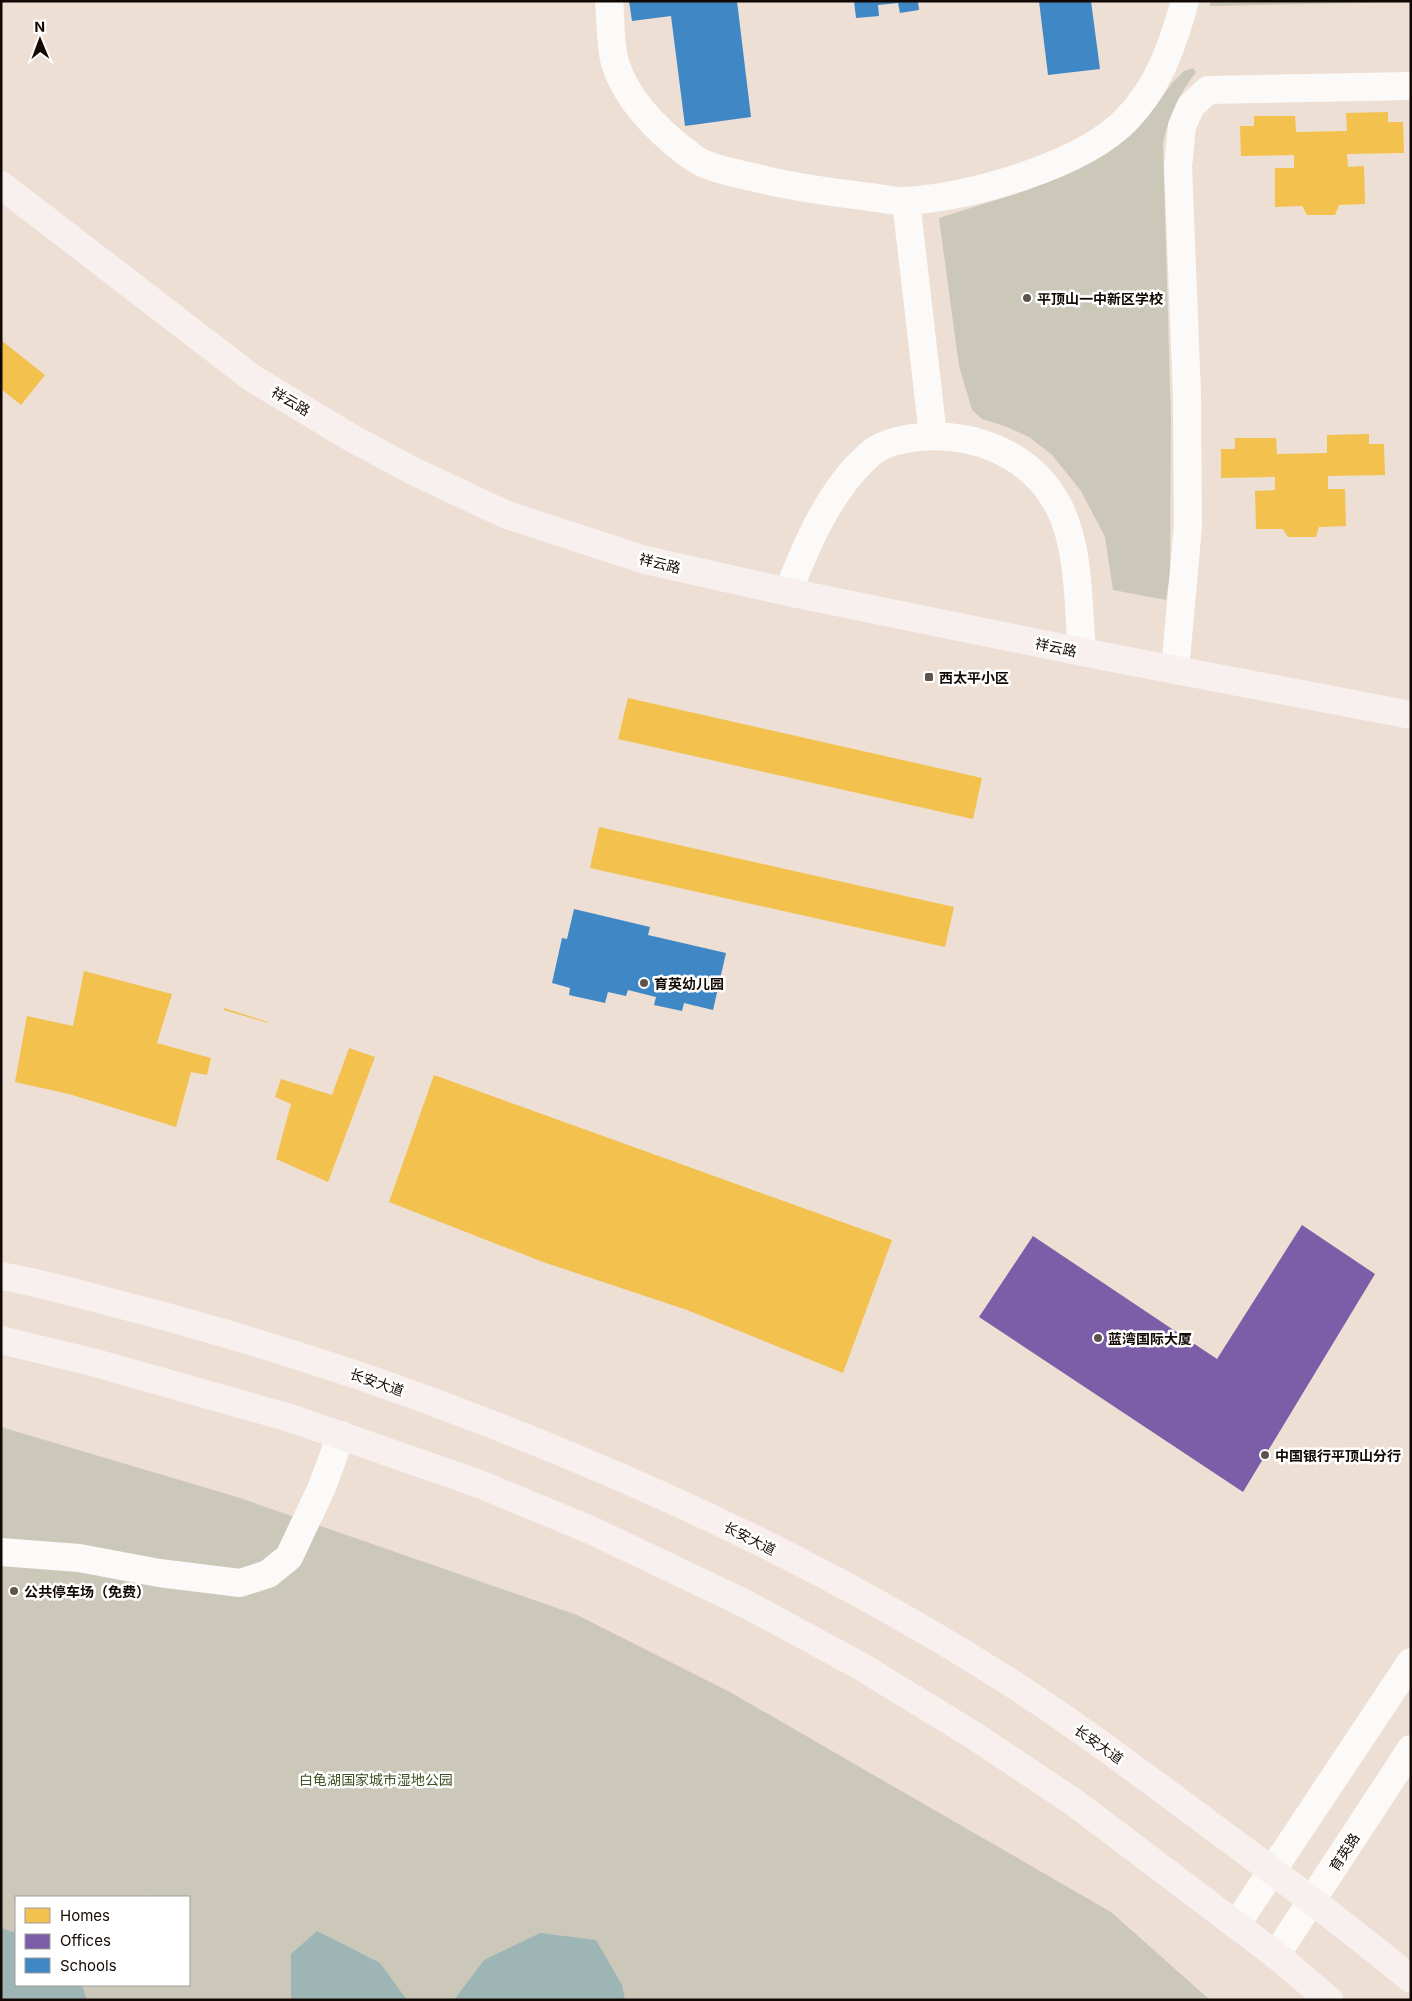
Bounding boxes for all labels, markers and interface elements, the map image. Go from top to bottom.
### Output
north arrow [15,15,65,65]
text: N [34,18,45,35]
place label: 平顶山一中新区学校 [1037,290,1163,307]
marker: 平顶山一中新区学校 [1021,292,1033,304]
street label: 祥云路 [269,383,313,419]
street label: 祥云路 [638,550,682,576]
street label: 祥云路 [1034,634,1078,660]
place label: 西太平小区 [939,669,1009,686]
marker: 西太平小区 [923,671,935,683]
place label: 育英幼儿园 [654,975,724,992]
marker: 育英幼儿园 [638,977,650,989]
place label: 蓝湾国际大厦 [1108,1330,1192,1347]
marker: 蓝湾国际大厦 [1092,1332,1104,1344]
street label: 长安大道 [348,1365,406,1399]
place label: 中国银行平顶山分行 [1275,1447,1401,1464]
marker: 中国银行平顶山分行 [1259,1449,1271,1461]
street label: 长安大道 [721,1518,779,1558]
place label: 公共停车场（免费） [24,1583,150,1600]
marker: 公共停车场（免费） [8,1585,20,1597]
street label: 长安大道 [1071,1721,1127,1767]
park label: 白龟湖国家城市湿地公园 [299,1771,453,1788]
street label: 育英路 [1325,1830,1363,1874]
legend [15,1896,190,1986]
text: Homes [60,1906,110,1925]
text: Offices [60,1931,111,1950]
text: Schools [60,1956,117,1975]

